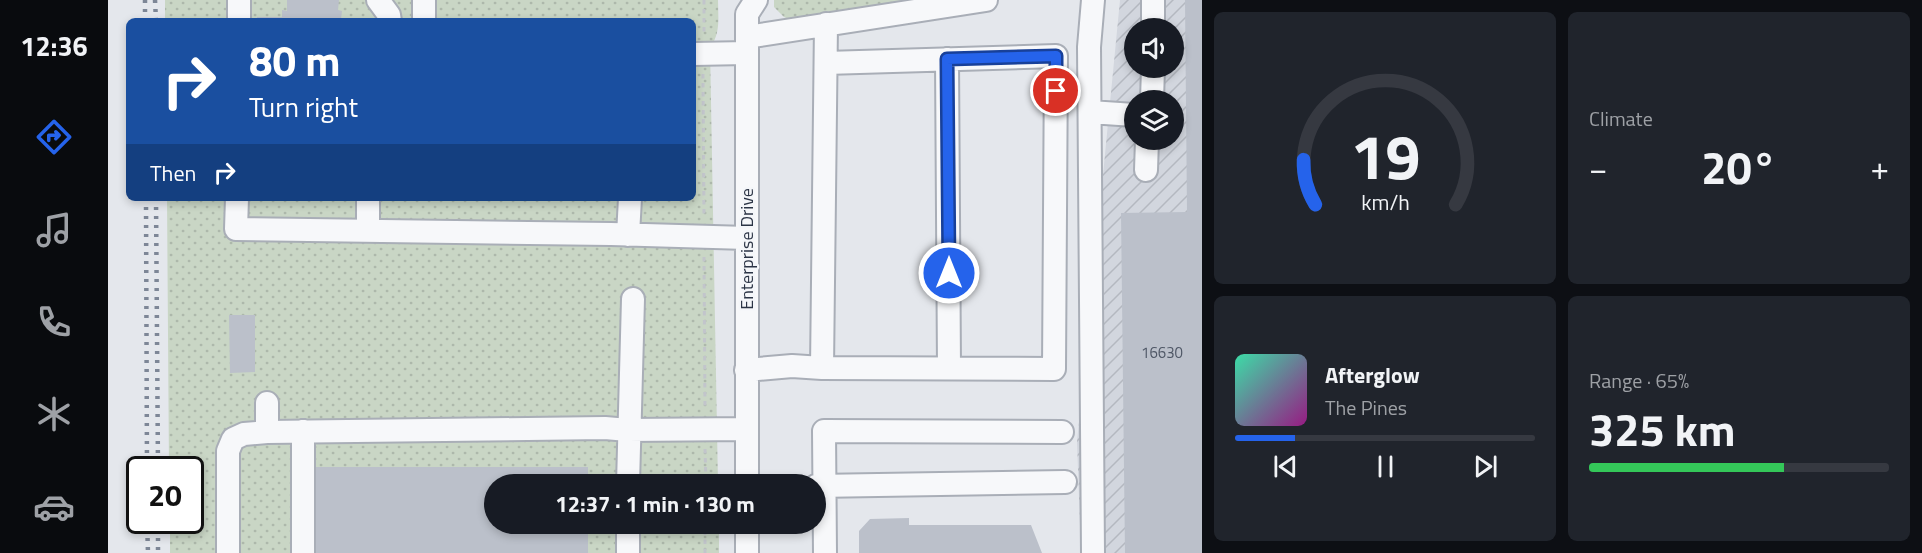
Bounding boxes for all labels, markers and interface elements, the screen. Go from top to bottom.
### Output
map controls [1124,18,1184,150]
button: sound [1124,18,1184,78]
text: 12:36 [20,25,88,66]
text: 80 m [249,28,341,92]
icon: right [150,42,228,120]
pin [1030,65,1081,116]
icon: arrive [1039,74,1072,107]
text: Turn right [249,86,358,127]
button: layers [1124,90,1184,150]
text: Climate [1589,103,1653,134]
text: 19 [1350,108,1420,203]
icon: directions [33,116,75,158]
text: 20° [1701,133,1777,201]
text: − [1589,143,1607,193]
text: + [1871,143,1889,193]
text: Then [150,156,196,190]
icon: right [208,156,241,189]
text: km/h [1361,186,1409,218]
street label: Enterprise Drive [733,188,760,310]
icon: music [33,209,75,251]
position arrow [917,241,981,305]
icon: phone [33,301,75,343]
house number: 16630 [1141,341,1183,364]
text: Afterglow [1325,358,1420,392]
text: Range · 65% [1589,365,1689,396]
text: The Pines [1325,392,1407,423]
icon: climate [33,393,75,435]
text: 325 km [1589,395,1735,463]
icon: previous [1269,450,1302,483]
icon: pause [1369,450,1402,483]
icon: next [1469,450,1502,483]
speed limit sign: 20 [126,456,204,534]
icon: car [33,486,75,528]
text: 12:37 · 1 min · 130 m [555,487,755,521]

